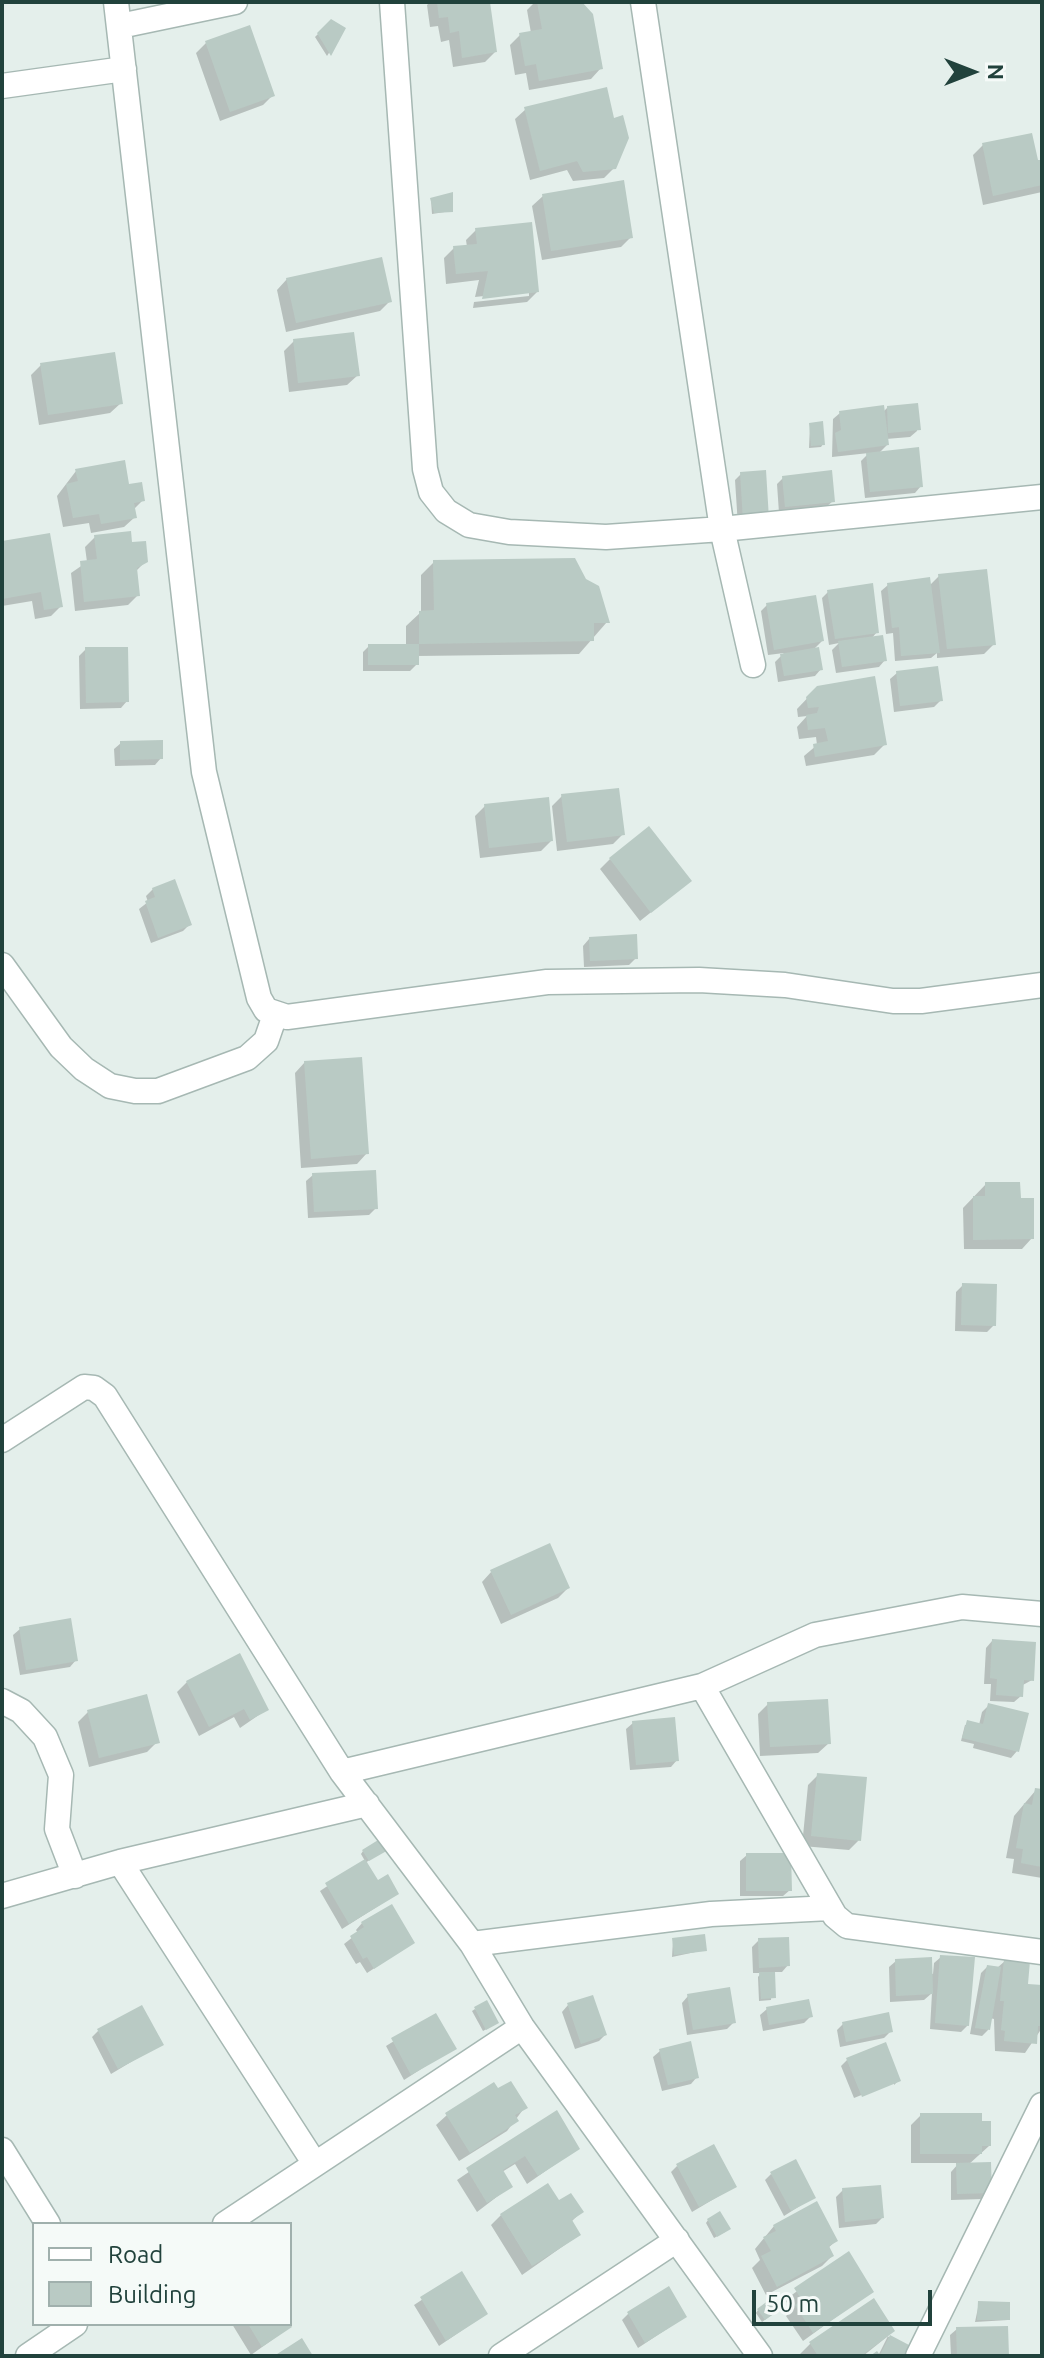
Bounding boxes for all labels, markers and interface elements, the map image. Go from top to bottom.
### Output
north arrow [932,32,1012,112]
text: N [984,64,1009,80]
legend [32,2222,292,2326]
text: Road [108,2241,163,2268]
scale bar [756,2274,936,2324]
text: Building [108,2281,196,2308]
text: 50 m [766,2290,819,2317]

